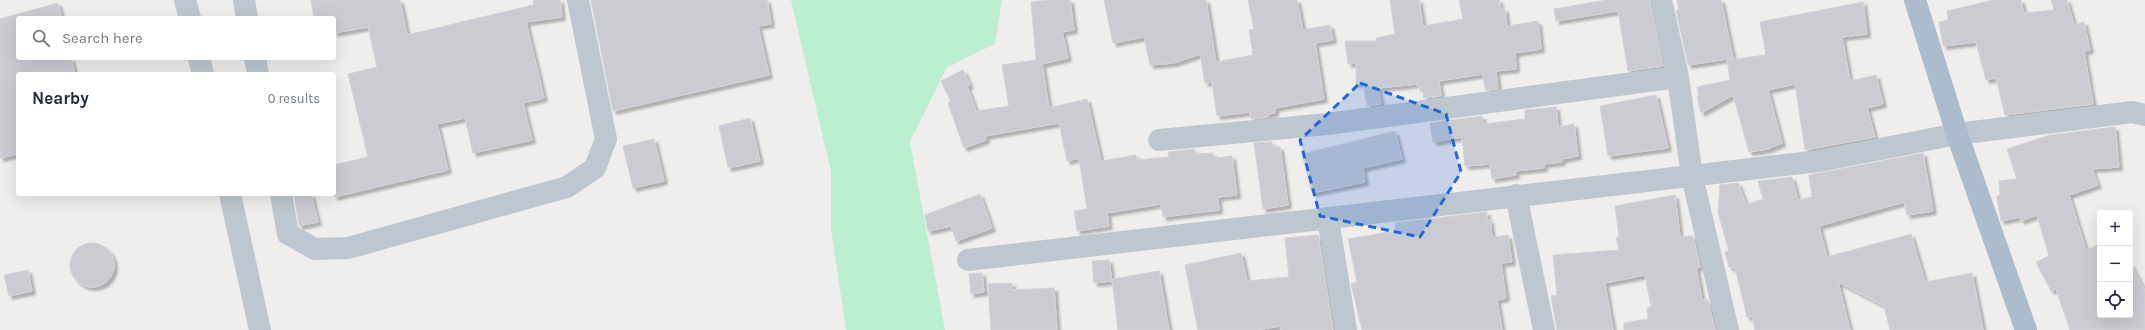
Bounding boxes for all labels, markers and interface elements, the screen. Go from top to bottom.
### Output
search box [16,16,336,60]
icon: search [30,27,52,49]
text: Search here [62,29,143,47]
text: Nearby [32,88,89,108]
text: 0 results [268,91,320,106]
map controls [2097,210,2133,318]
button: + [2097,210,2133,246]
button: − [2097,246,2133,282]
button: locate [2097,282,2133,318]

